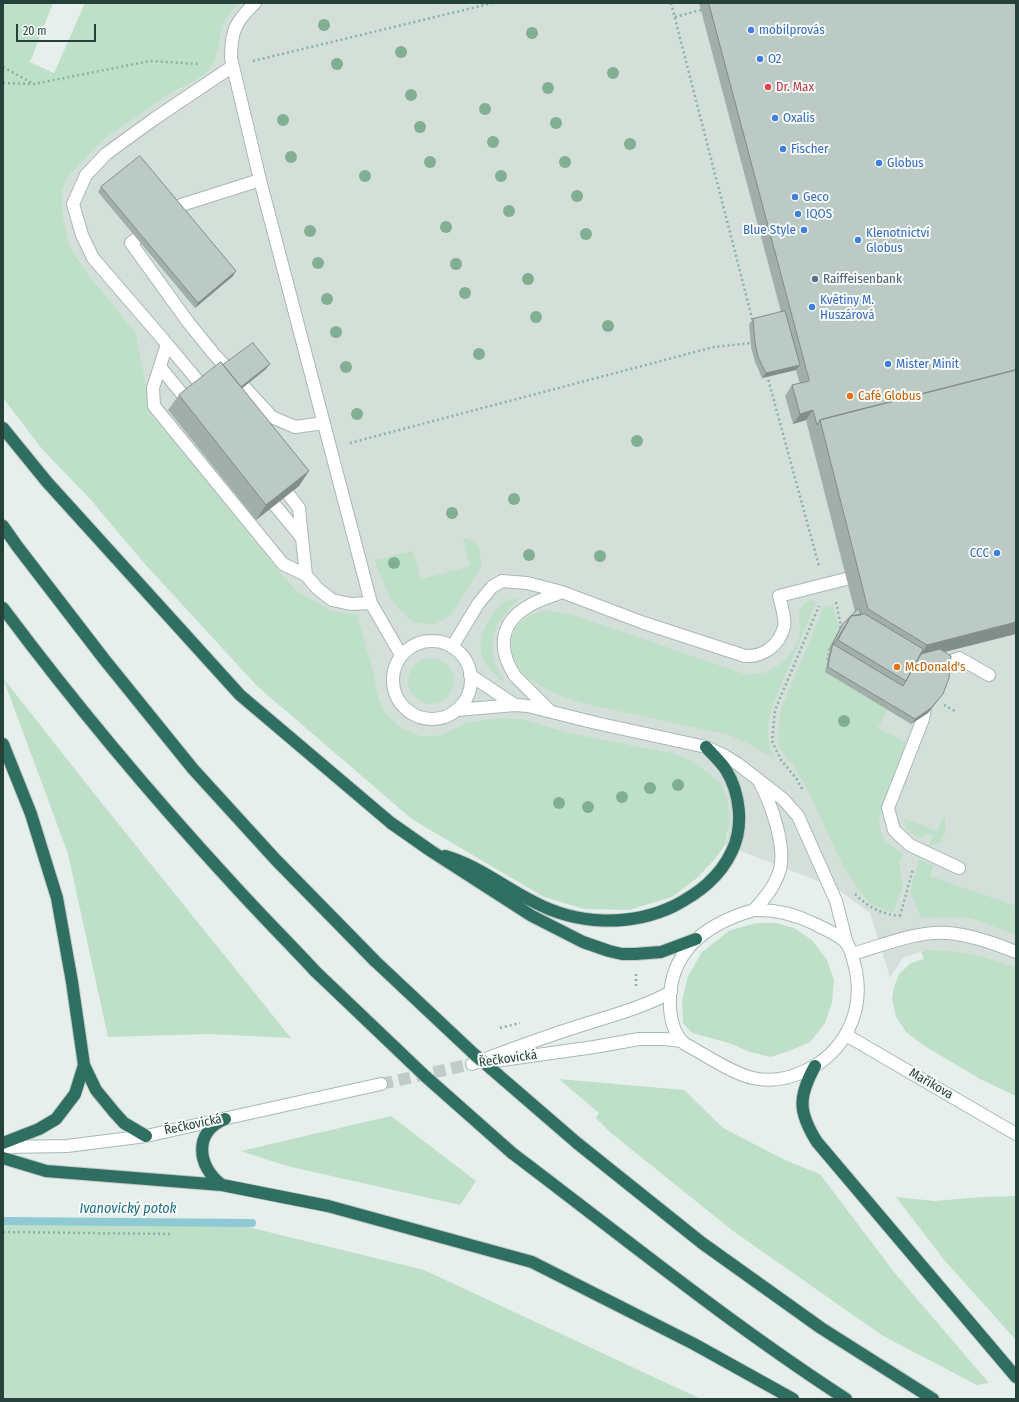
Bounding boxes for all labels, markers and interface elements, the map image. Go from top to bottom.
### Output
scale bar [18,16,98,42]
place label: mobilprovás [759,22,825,38]
text: 20 m [23,24,47,38]
marker: mobilprovás [746,25,756,35]
place label: O2 [768,51,782,67]
marker: O2 [755,54,765,64]
place label: Dr. Max [776,79,814,95]
marker: Dr. Max [763,82,773,92]
place label: Oxalis [783,110,815,126]
marker: Oxalis [770,113,780,123]
place label: Fischer [791,141,828,157]
marker: Fischer [778,144,788,154]
place label: Globus [887,155,924,171]
marker: Globus [874,158,884,168]
place label: Geco [803,189,829,205]
marker: Geco [790,192,800,202]
place label: IQOS [806,206,832,222]
marker: IQOS [793,209,803,219]
place label: Blue Style [743,222,796,238]
marker: Blue Style [799,225,809,235]
place label: Klenotnictví Globus [866,225,930,256]
marker: Klenotnictví Globus [853,235,863,245]
place label: Raiffeisenbank [823,271,902,287]
marker: Raiffeisenbank [810,274,820,284]
place label: Květiny M. Huszárová [820,292,875,323]
marker: Květiny M. Huszárová [807,302,817,312]
place label: Mister Minit [896,356,959,372]
marker: Mister Minit [883,359,893,369]
place label: Café Globus [858,388,921,404]
marker: Café Globus [845,391,855,401]
place label: CCC [970,545,989,561]
marker: CCC [992,548,1002,558]
place label: McDonald's [905,659,966,675]
marker: McDonald's [892,662,902,672]
street label: Řečkovická [478,1047,538,1071]
street label: Maříkova [906,1065,956,1103]
street label: Řečkovická [163,1111,223,1139]
water label: Ivanovický potok [79,1201,177,1217]

